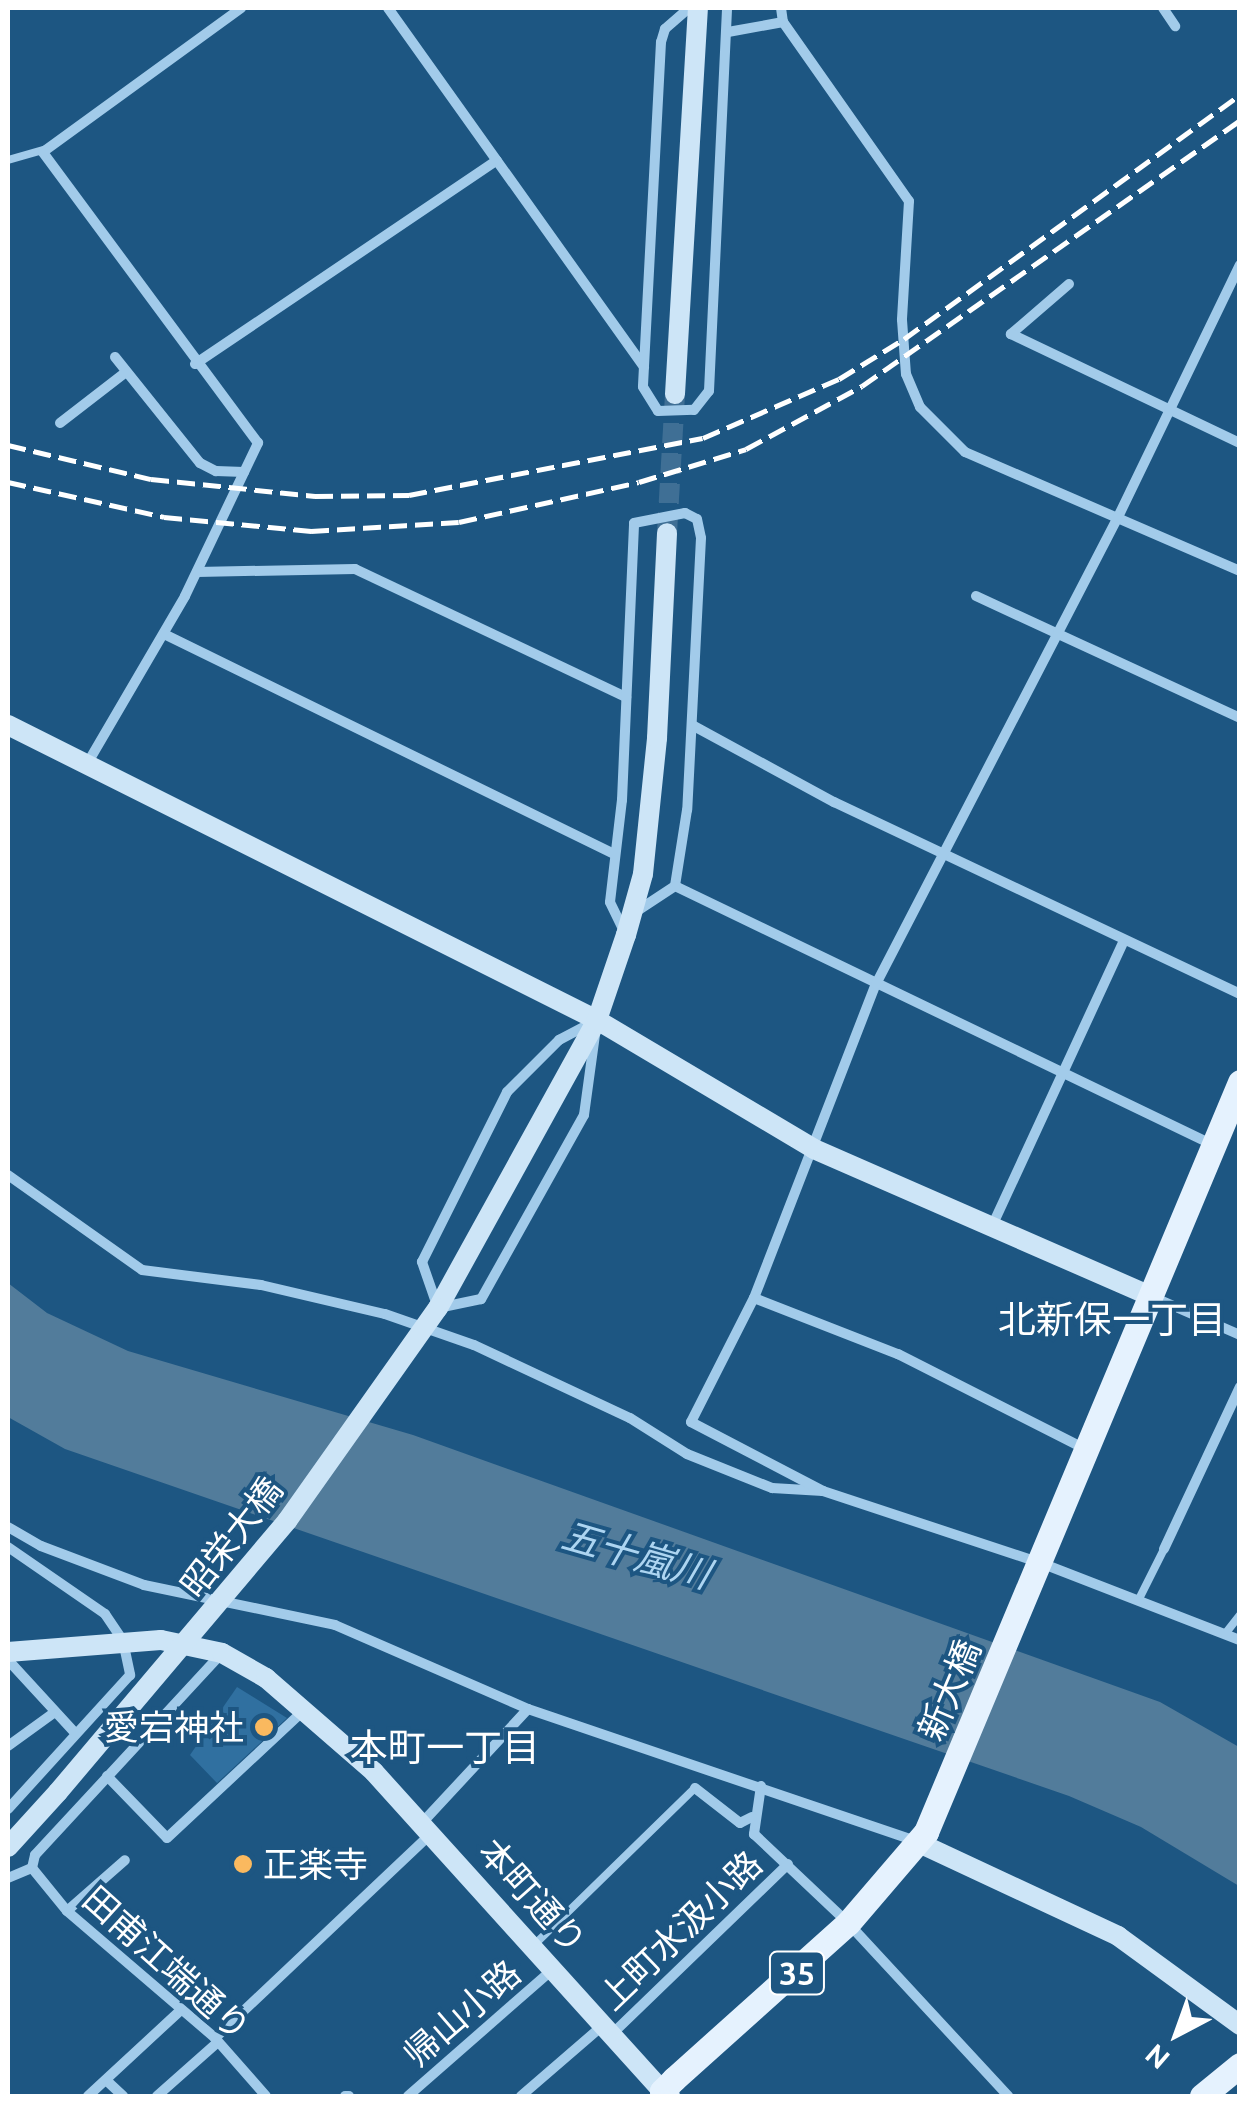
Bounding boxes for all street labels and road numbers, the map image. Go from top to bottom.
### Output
street label: 昭栄大橋 [171,1469,291,1605]
street label: 新大橋 [909,1633,989,1747]
street label: 本町通り [471,1830,595,1962]
street label: 上町水汲小路 [590,1842,770,2018]
street label: 田甫江端通り [75,1877,259,2049]
road number: 35 [767,1946,827,2000]
street label: 帰山小路 [395,1951,529,2075]

